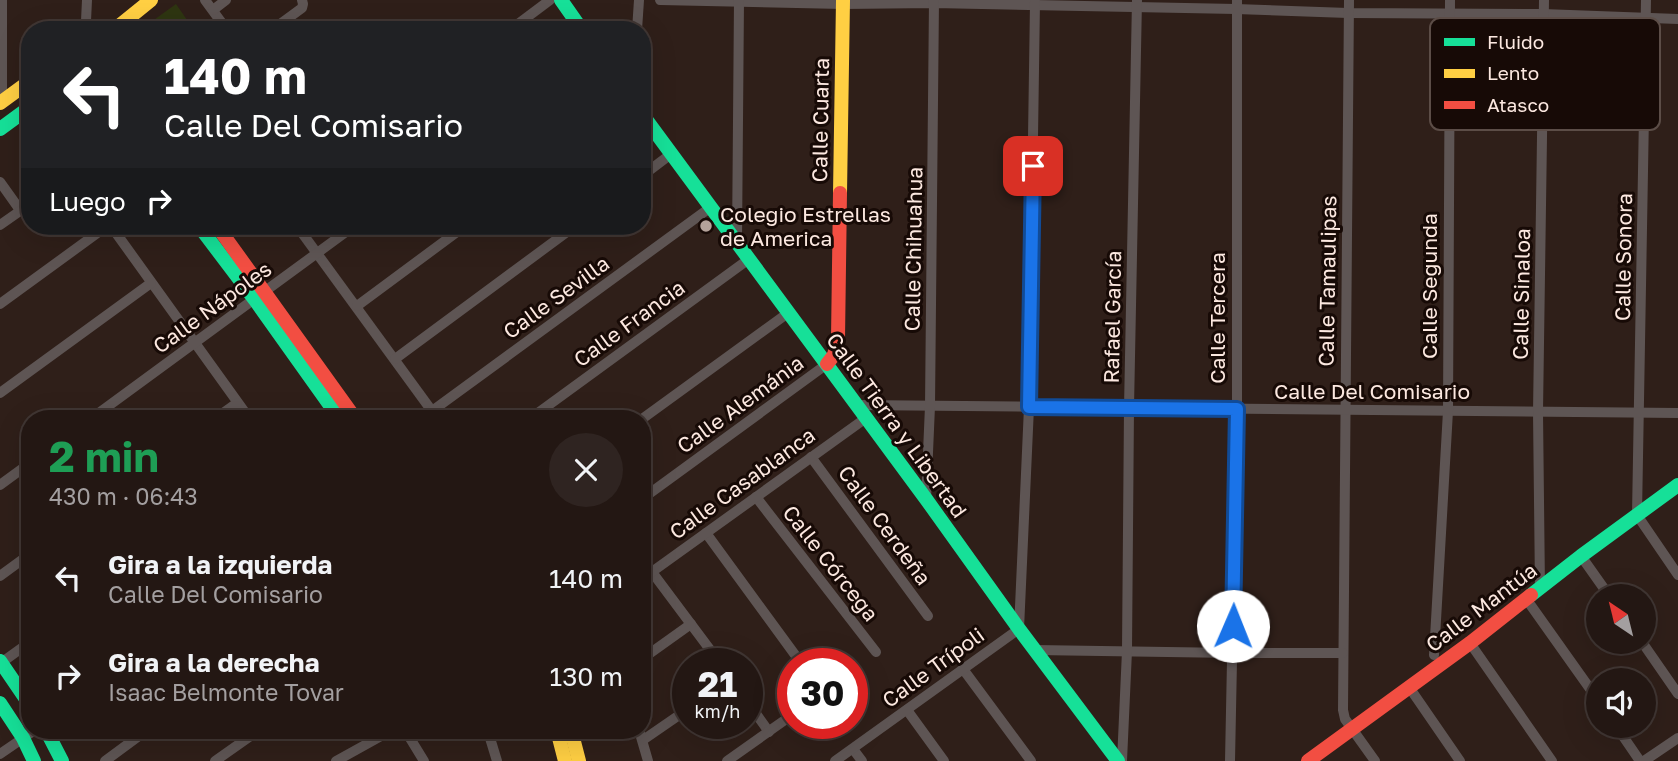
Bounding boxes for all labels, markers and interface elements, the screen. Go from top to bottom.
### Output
legend [1430,18,1660,130]
text: Fluido [1487,30,1544,53]
text: 140 m [164,46,307,105]
icon: left [49,49,140,140]
street label: Calle Cuarta [806,58,834,182]
text: Lento [1487,61,1539,84]
text: Atasco [1487,93,1549,116]
text: Calle Del Comisario [164,106,463,144]
pin [1003,136,1063,196]
icon: arrive [1014,147,1052,185]
street label: Calle Chihuahua [899,166,927,332]
icon: right [140,182,178,220]
text: Luego [49,186,126,217]
street label: Calle Sonora [1609,193,1637,321]
street label: Calle Tamaulipas [1313,195,1341,367]
place label: Colegio Estrellas de America [720,201,891,251]
street label: Calle Segunda [1416,213,1442,359]
marker: Colegio Estrellas de America [698,218,714,234]
street label: Calle Sinaloa [1507,228,1535,360]
street label: Calle Sevilla [498,250,614,344]
street label: Rafael García [1098,250,1126,384]
street label: Calle Tercera [1204,252,1230,384]
street label: Calle Nápoles [148,255,276,359]
street label: Calle Francia [568,274,690,372]
street label: Calle Tierra y Libertad [821,327,973,523]
street label: Calle Alemánia [672,349,808,459]
street label: Calle Del Comisario [1274,378,1470,404]
street label: Calle Casablanca [664,421,820,545]
text: 2 min [49,431,159,481]
button: close [549,433,623,507]
street label: Calle Cerdeña [833,460,937,590]
text: 430 m · 06:43 [49,482,198,510]
street label: Calle Córcega [778,500,884,626]
text: Gira a la izquierda [108,549,332,580]
street label: Calle Mantúa [1420,557,1542,657]
icon: left [49,559,87,597]
text: 140 m [549,563,623,594]
text: Calle Del Comisario [108,580,323,608]
north arrow [1586,584,1656,654]
map controls [1586,584,1656,738]
position arrow [1196,589,1270,663]
street label: Calle Trípoli [877,621,989,713]
text: Gira a la derecha [108,647,320,678]
speed limit sign: 30 [777,648,868,739]
icon: right [49,657,87,695]
text: 130 m [550,661,623,692]
text: 21 [698,663,737,705]
button: sound [1586,668,1656,738]
text: Isaac Belmonte Tovar [108,678,344,706]
text: km/h [695,700,740,722]

